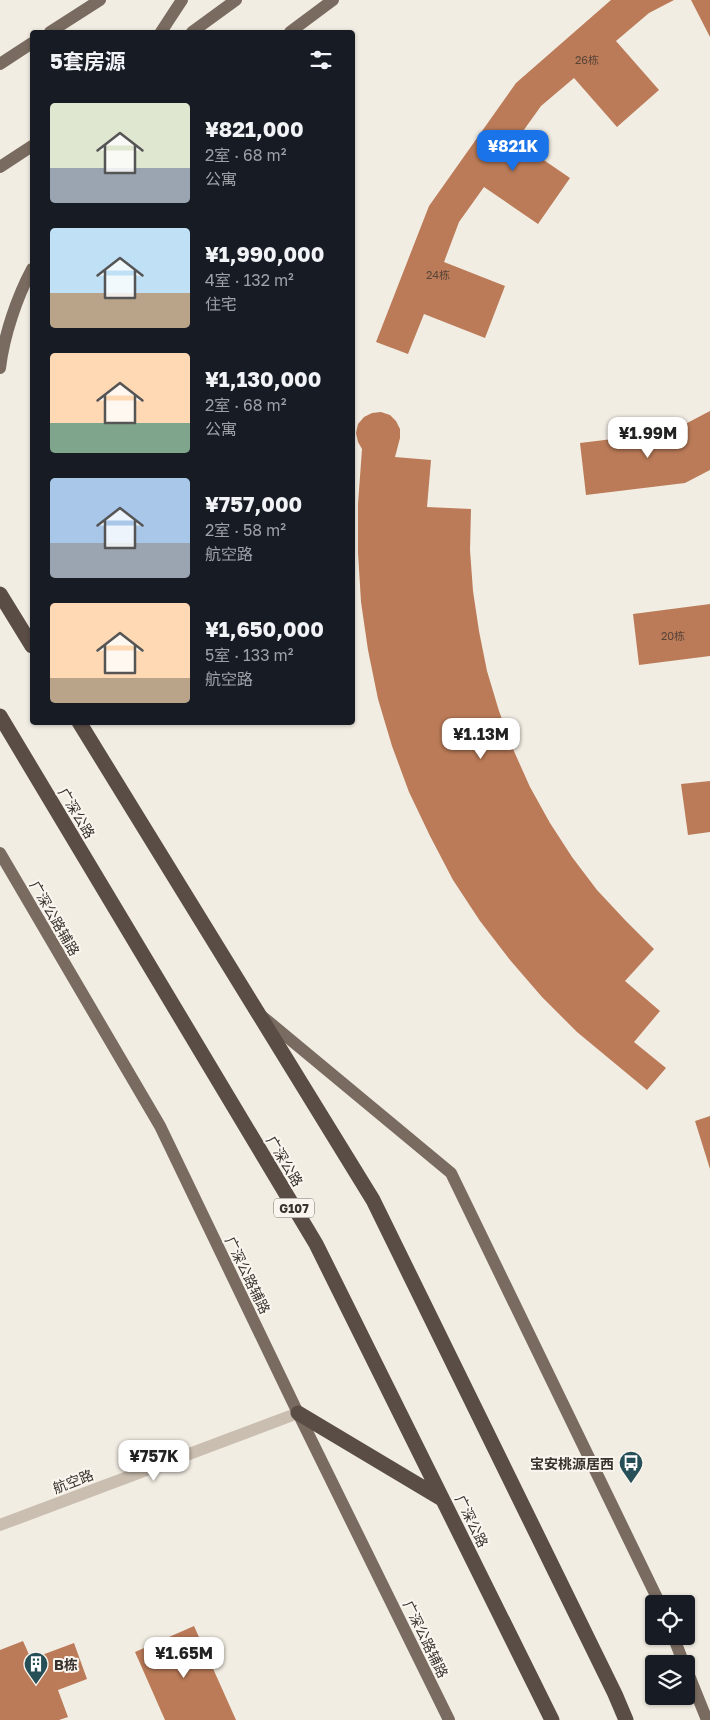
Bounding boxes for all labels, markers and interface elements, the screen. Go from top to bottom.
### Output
icon: filters [307,46,335,74]
text: 5套房源 [50,48,126,74]
house number: 26栋 [575,53,599,66]
text: ¥821,000 [205,116,304,142]
icon: home [90,123,150,183]
pin: ¥821K [478,130,548,172]
text: ¥821K [488,136,538,156]
text: 2室 · 68 m² [205,145,286,165]
text: 公寓 [205,169,237,189]
text: ¥1,990,000 [205,241,324,267]
icon: home [90,248,150,308]
house number: 24栋 [426,268,450,281]
text: 4室 · 132 m² [205,270,294,290]
text: 住宅 [205,294,237,314]
text: ¥1,130,000 [205,366,321,392]
icon: home [90,373,150,433]
text: 2室 · 68 m² [205,395,286,415]
pin: ¥1.99M [607,416,689,459]
text: 公寓 [205,419,237,439]
text: ¥1.99M [619,423,677,443]
text: ¥757,000 [205,491,302,517]
icon: home [90,498,150,558]
text: 2室 · 58 m² [205,520,286,540]
text: 航空路 [205,544,253,564]
text: ¥1,650,000 [205,616,324,642]
icon: home [90,623,150,683]
house number: 20栋 [661,629,685,642]
text: 5室 · 133 m² [205,645,293,665]
text: 航空路 [205,669,253,689]
pin: ¥1.13M [440,718,522,760]
text: ¥1.13M [453,724,509,744]
street label: 广深公路 [55,785,99,841]
street label: 广深公路辅路 [27,877,83,959]
street label: 广深公路 [263,1133,307,1189]
road number: G107 [274,1198,314,1218]
street label: 广深公路辅路 [222,1234,274,1316]
pin: ¥757K [119,1440,189,1482]
text: ¥757K [129,1446,179,1466]
bus stop icon: 宝安桃源居西 [618,1450,644,1484]
place label: 宝安桃源居西 [530,1455,614,1472]
street label: 航空路 [50,1466,96,1496]
street label: 广深公路 [452,1492,492,1550]
map controls [645,1595,695,1705]
button: locate [645,1595,695,1645]
street label: 广深公路辅路 [400,1598,452,1680]
pin: ¥1.65M [143,1636,225,1679]
text: ¥1.65M [155,1643,213,1663]
building icon: B栋 [23,1651,49,1685]
button: layers [645,1655,695,1705]
place label: B栋 [54,1656,78,1673]

